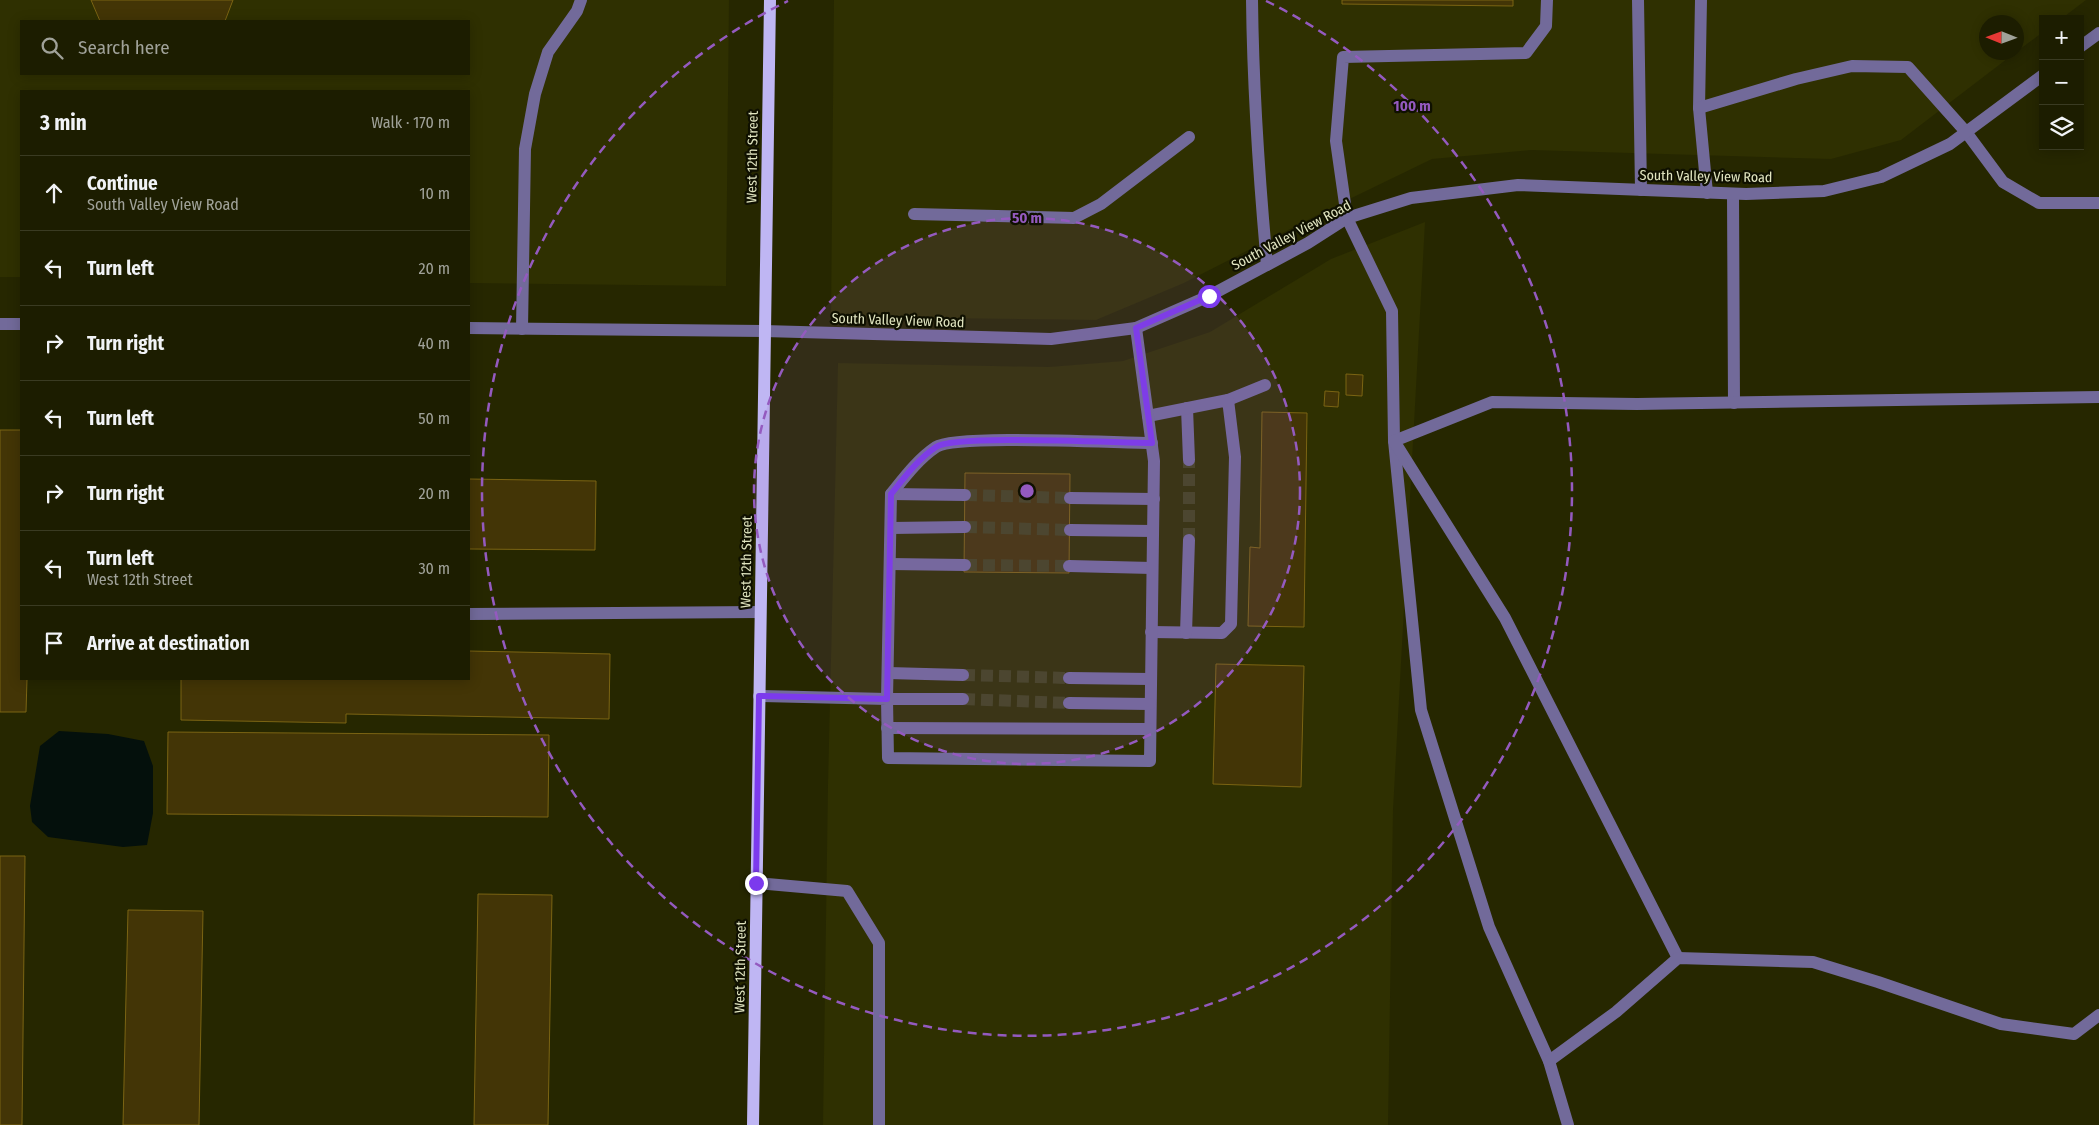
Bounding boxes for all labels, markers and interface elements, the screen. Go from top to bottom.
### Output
north arrow [1979,15,2024,60]
map controls [2039,15,2084,150]
button: + [2039,15,2084,60]
search box [20,20,470,75]
icon: search [38,34,66,62]
text: Search here [78,36,170,59]
button: − [2039,60,2084,105]
text: 100 m [1393,97,1431,115]
button: layers [2039,105,2084,150]
text: 3 min [40,110,87,136]
street label: West 12th Street [743,110,762,203]
text: Walk · 170 m [371,113,450,132]
street label: South Valley View Road [1639,167,1773,186]
text: Continue [87,172,158,195]
icon: ahead [40,179,68,207]
text: 10 m [419,184,450,203]
text: South Valley View Road [87,195,239,214]
street label: South Valley View Road [1229,197,1354,274]
text: 50 m [1012,209,1042,227]
icon: left [40,254,68,282]
text: Turn left [87,257,154,280]
text: 20 m [419,259,450,278]
route start [1198,285,1221,308]
street label: South Valley View Road [831,310,965,331]
icon: right [40,329,68,357]
text: Turn right [87,332,164,355]
text: 40 m [418,334,450,353]
icon: left [40,404,68,432]
text: Turn left [87,407,154,430]
text: 50 m [418,409,450,428]
icon: right [40,479,68,507]
text: Turn right [87,482,164,505]
centre of rings [1018,482,1036,500]
text: 20 m [419,484,450,503]
street label: West 12th Street [737,515,756,608]
text: Turn left [87,547,154,570]
icon: left [40,554,68,582]
text: 30 m [418,559,450,578]
text: West 12th Street [87,570,193,589]
icon: arrive [40,629,68,657]
text: Arrive at destination [87,632,250,655]
route end [745,872,768,895]
street label: West 12th Street [731,920,750,1013]

